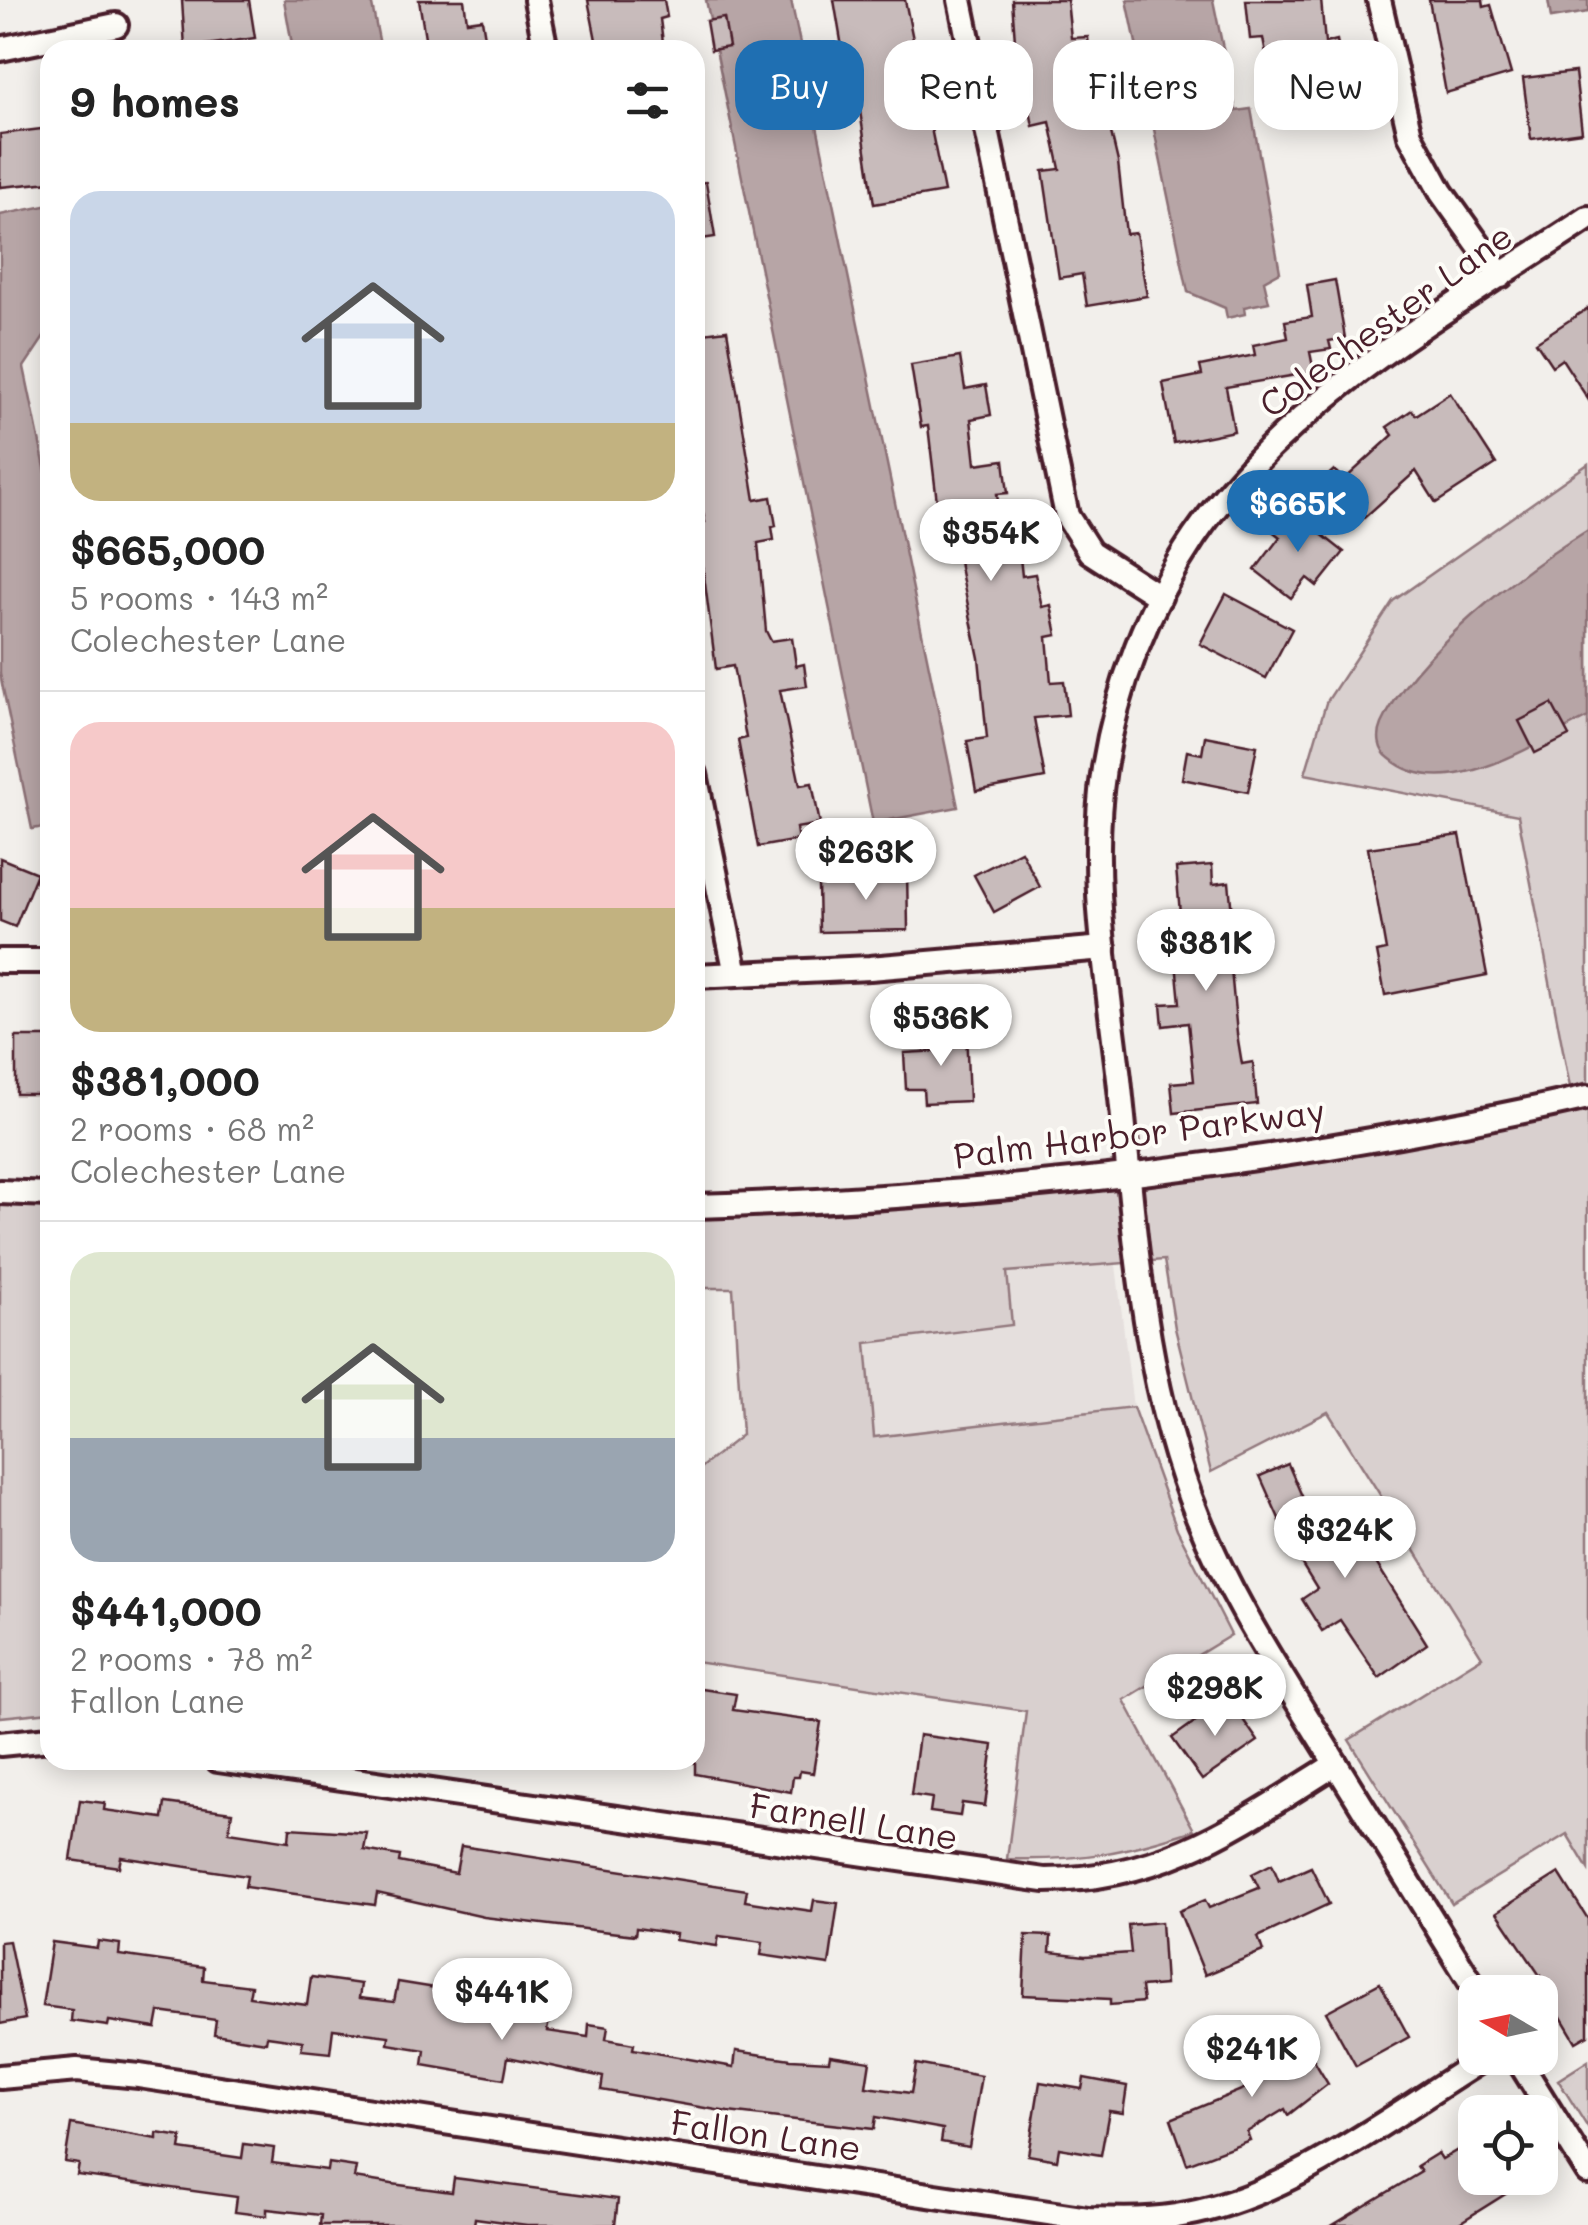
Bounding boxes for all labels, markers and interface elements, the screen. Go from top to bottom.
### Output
chip: Buy [735,40,864,130]
chip: Rent [884,40,1033,130]
chip: Filters [1053,40,1234,130]
chip: New [1254,40,1398,130]
text: 9 homes [70,73,240,128]
icon: filters [620,73,675,128]
street label: Colechester Lane [1249,212,1521,426]
icon: home [283,256,463,436]
pin: $665K [1228,470,1368,555]
text: $665K [1249,481,1347,523]
pin: $354K [921,499,1061,584]
text: $354K [941,510,1041,552]
text: $665,000 [70,521,265,576]
text: 5 rooms · 143 m² [70,576,328,618]
text: Colechester Lane [70,618,346,660]
icon: home [283,787,463,967]
pin: $263K [796,818,936,903]
text: $263K [817,829,915,871]
pin: $381K [1136,909,1276,994]
text: $381K [1159,920,1253,962]
pin: $536K [871,984,1011,1069]
text: $536K [892,995,990,1037]
text: $381,000 [70,1052,260,1107]
street label: Palm Harbor Parkway [951,1086,1327,1178]
text: 2 rooms · 68 m² [70,1107,314,1149]
text: Colechester Lane [70,1149,346,1191]
icon: home [283,1317,463,1497]
pin: $324K [1275,1496,1415,1581]
text: $324K [1296,1507,1394,1549]
text: $441,000 [70,1582,262,1637]
text: 2 rooms · 78 m² [70,1637,313,1679]
pin: $298K [1145,1654,1285,1739]
text: $298K [1166,1665,1264,1707]
text: Fallon Lane [70,1679,245,1721]
street label: Farnell Lane [747,1781,961,1859]
pin: $441K [432,1958,572,2043]
text: $441K [454,1969,550,2011]
north arrow [1458,1975,1558,2075]
map controls [1458,1975,1558,2195]
pin: $241K [1182,2015,1322,2100]
text: $241K [1205,2026,1299,2068]
button: locate [1458,2095,1558,2195]
street label: Fallon Lane [668,2098,864,2170]

